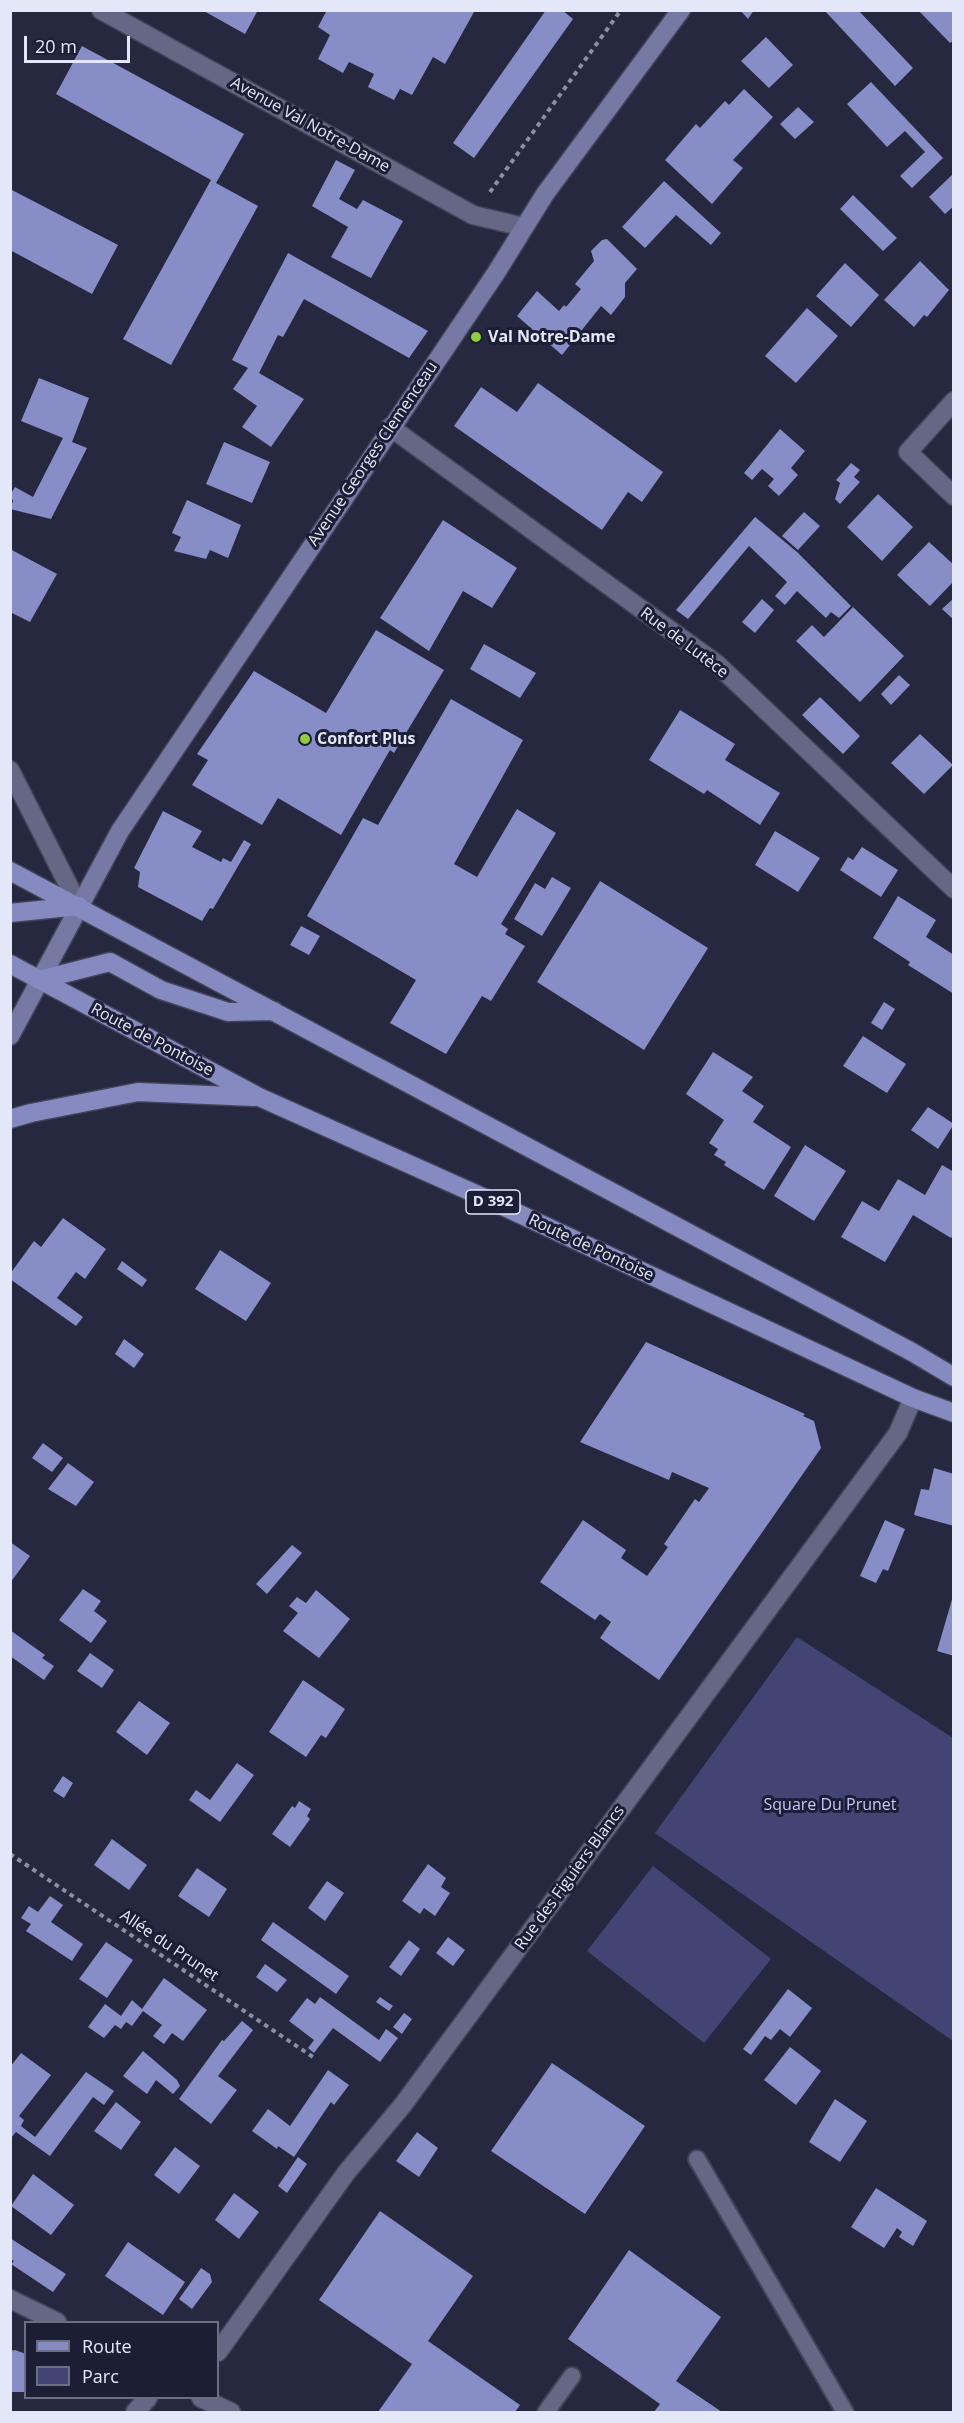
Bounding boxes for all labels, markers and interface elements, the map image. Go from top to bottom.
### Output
scale bar [27,24,134,62]
text: 20 m [35,34,77,58]
street label: Avenue Val Notre-Dame [227,73,393,177]
place label: Val Notre-Dame [488,327,616,347]
marker: Val Notre-Dame [469,330,483,344]
street label: Avenue Georges Clemenceau [304,358,442,550]
street label: Rue de Lutèce [636,604,732,682]
place label: Confort Plus [317,729,415,749]
marker: Confort Plus [298,732,312,746]
street label: Route de Pontoise [87,1000,217,1080]
road number: D 392 [466,1190,520,1214]
street label: Route de Pontoise [525,1211,657,1285]
park label: Square Du Prunet [764,1795,897,1815]
street label: Rue des Figuiers Blancs [511,1802,629,1954]
street label: Allée du Prunet [116,1906,222,1986]
legend [24,2321,219,2399]
text: Route [82,2334,132,2358]
text: Parc [82,2364,119,2388]

